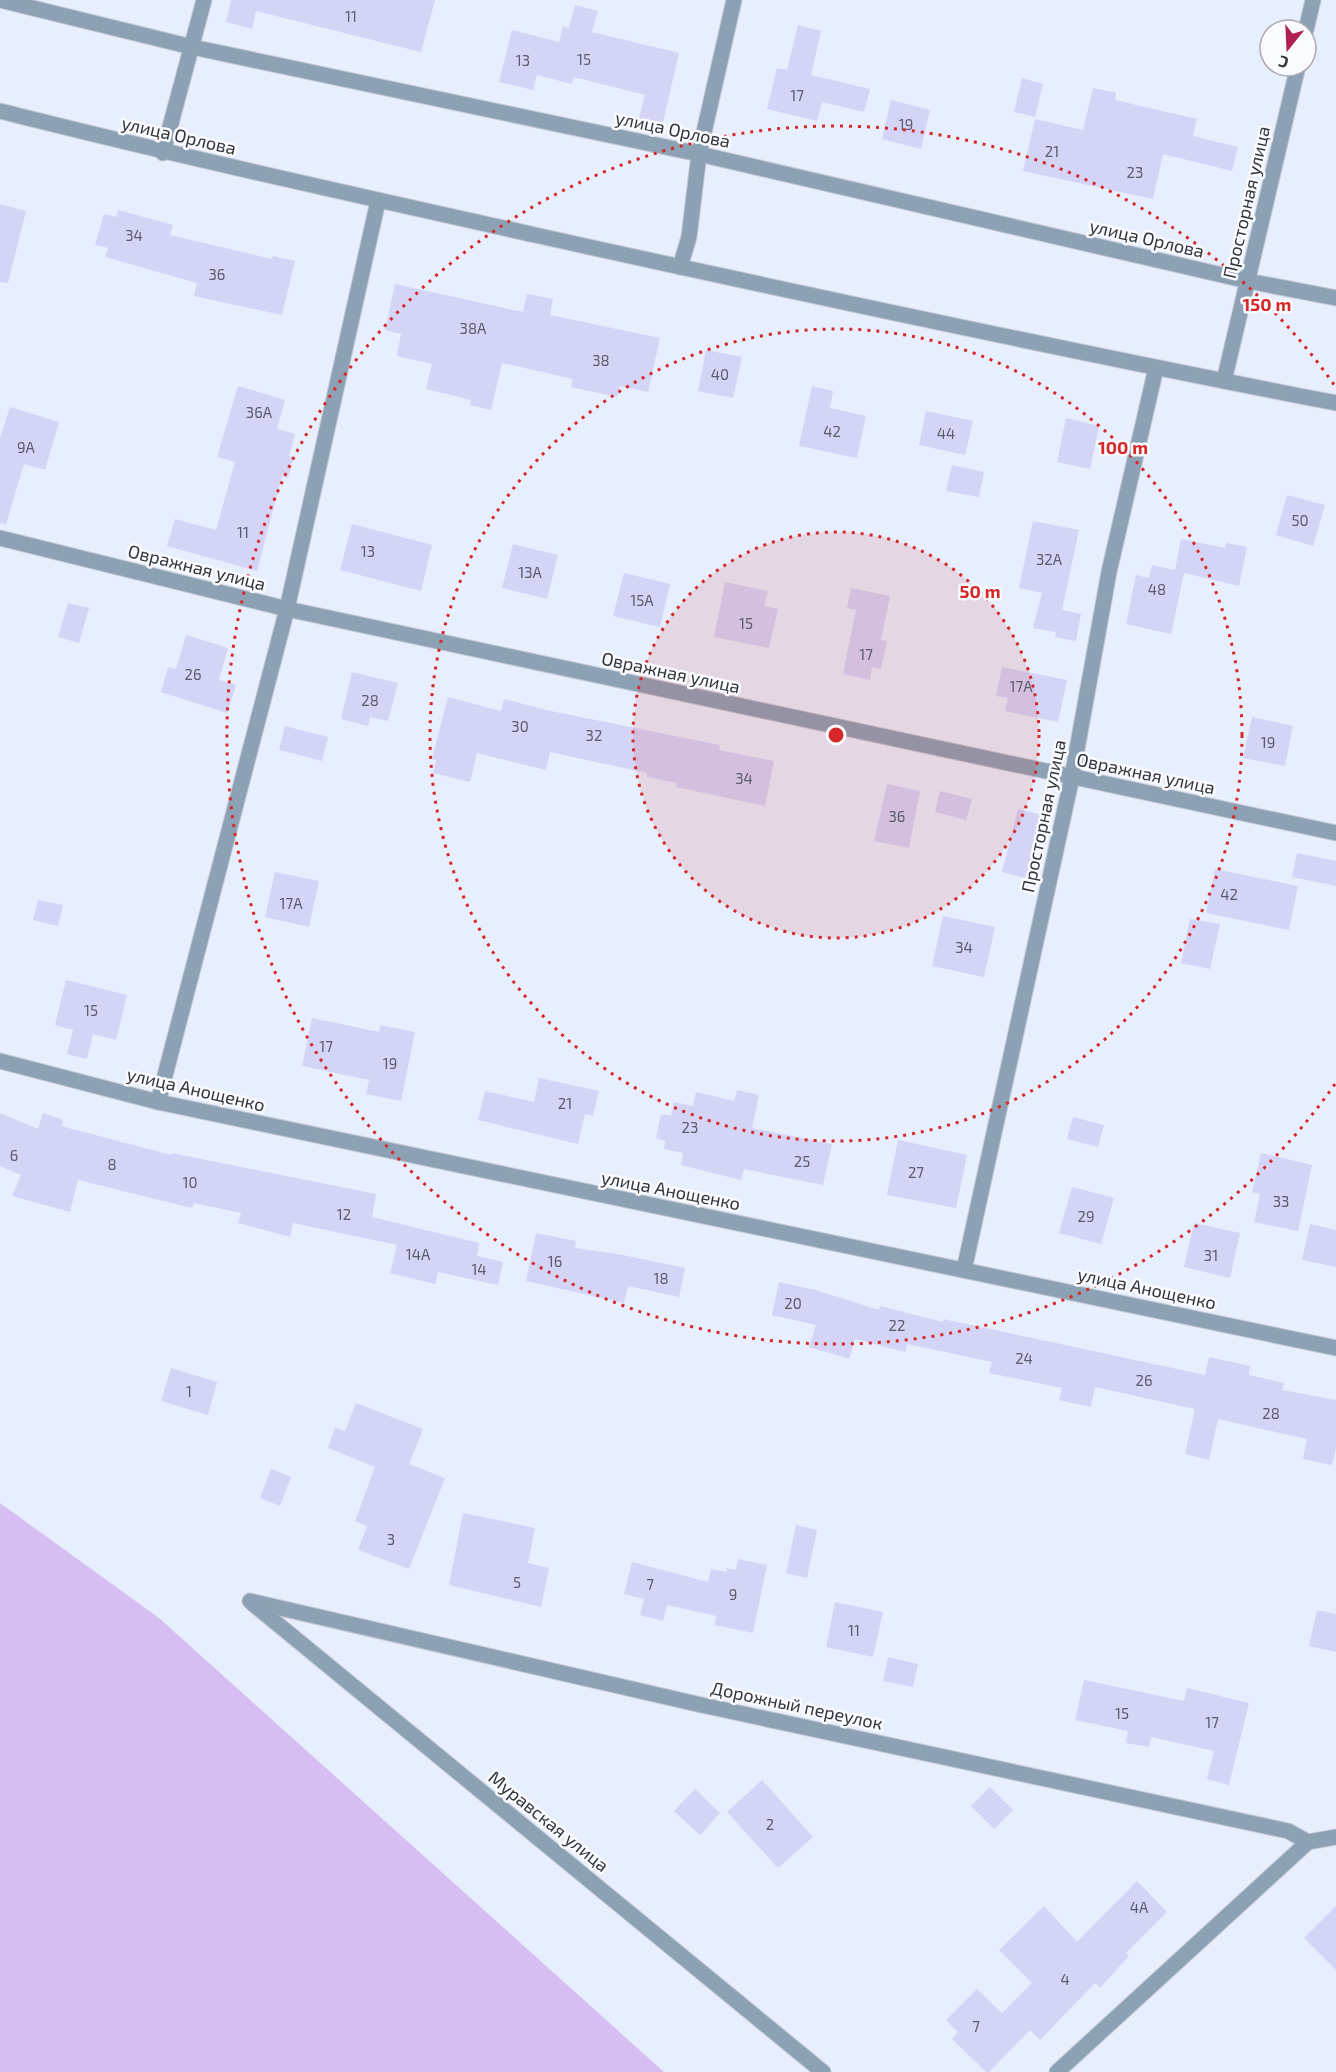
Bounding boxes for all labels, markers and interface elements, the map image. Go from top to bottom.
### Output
house number: 11 [345,7,357,25]
north arrow [1258,18,1318,78]
house number: 15 [577,50,591,68]
house number: 13 [516,51,530,69]
text: С [1276,52,1291,73]
house number: 17 [790,86,804,104]
street label: улица Орлова [613,106,733,152]
street label: улица Орлова [119,111,239,159]
house number: 19 [899,115,913,133]
street label: Просторная улица [1218,124,1274,280]
house number: 21 [1045,142,1059,160]
house number: 23 [1127,163,1143,181]
street label: улица Орлова [1087,214,1207,262]
house number: 34 [125,226,143,244]
house number: 36 [209,265,225,283]
text: 150 m [1243,293,1291,315]
house number: 38А [460,319,487,337]
house number: 38 [592,351,610,369]
house number: 40 [711,365,729,383]
house number: 36А [246,403,273,421]
house number: 42 [823,422,841,440]
house number: 44 [937,424,955,442]
text: 100 m [1098,436,1148,458]
house number: 9А [17,438,36,456]
house number: 50 [1291,511,1309,529]
house number: 11 [237,523,249,541]
street label: Овражная улица [126,539,268,595]
house number: 13 [361,542,375,560]
house number: 32А [1036,550,1063,568]
house number: 13А [518,563,542,581]
text: 50 m [959,580,1001,602]
house number: 48 [1148,580,1166,598]
house number: 15А [630,591,654,609]
house number: 15 [739,614,753,632]
house number: 17 [859,645,873,663]
street label: Овражная улица [600,647,742,697]
house number: 26 [184,665,202,683]
house number: 17А [1010,677,1033,695]
house number: 28 [361,691,379,709]
house number: 30 [511,717,529,735]
centre of rings [826,725,846,745]
house number: 32 [586,726,602,744]
house number: 19 [1261,733,1275,751]
street label: Просторная улица [1016,738,1070,894]
street label: Овражная улица [1075,748,1217,798]
house number: 34 [735,769,753,787]
house number: 36 [889,807,905,825]
house number: 42 [1220,885,1238,903]
house number: 17А [280,894,303,912]
house number: 34 [955,938,973,956]
house number: 15 [84,1001,98,1019]
house number: 17 [319,1037,333,1055]
house number: 19 [383,1054,397,1072]
street label: улица Анощенко [125,1062,267,1116]
house number: 21 [558,1094,572,1112]
house number: 23 [682,1118,698,1136]
house number: 6 [10,1146,18,1164]
house number: 25 [794,1152,810,1170]
house number: 8 [107,1155,117,1173]
house number: 27 [908,1163,924,1181]
street label: улица Анощенко [600,1166,742,1214]
house number: 10 [182,1173,198,1191]
house number: 33 [1273,1192,1289,1210]
house number: 12 [337,1205,351,1223]
house number: 29 [1077,1207,1095,1225]
house number: 14А [406,1245,431,1263]
house number: 31 [1204,1246,1218,1264]
house number: 16 [548,1252,562,1270]
house number: 14 [471,1260,487,1278]
street label: улица Анощенко [1076,1263,1218,1313]
house number: 18 [653,1269,669,1287]
house number: 20 [784,1294,802,1312]
house number: 22 [889,1316,905,1334]
house number: 24 [1015,1349,1033,1367]
house number: 26 [1135,1371,1153,1389]
house number: 1 [186,1382,192,1400]
house number: 28 [1262,1404,1280,1422]
house number: 3 [387,1530,395,1548]
house number: 5 [513,1573,521,1591]
house number: 7 [646,1575,654,1593]
house number: 9 [729,1585,737,1603]
house number: 11 [848,1621,860,1639]
street label: Дорожный переулок [709,1676,885,1734]
house number: 15 [1115,1704,1129,1722]
house number: 17 [1205,1713,1219,1731]
street label: Муравская улица [484,1766,614,1876]
house number: 2 [766,1815,774,1833]
house number: 4А [1130,1898,1149,1916]
house number: 4 [1060,1970,1070,1988]
house number: 7 [972,2017,980,2035]

